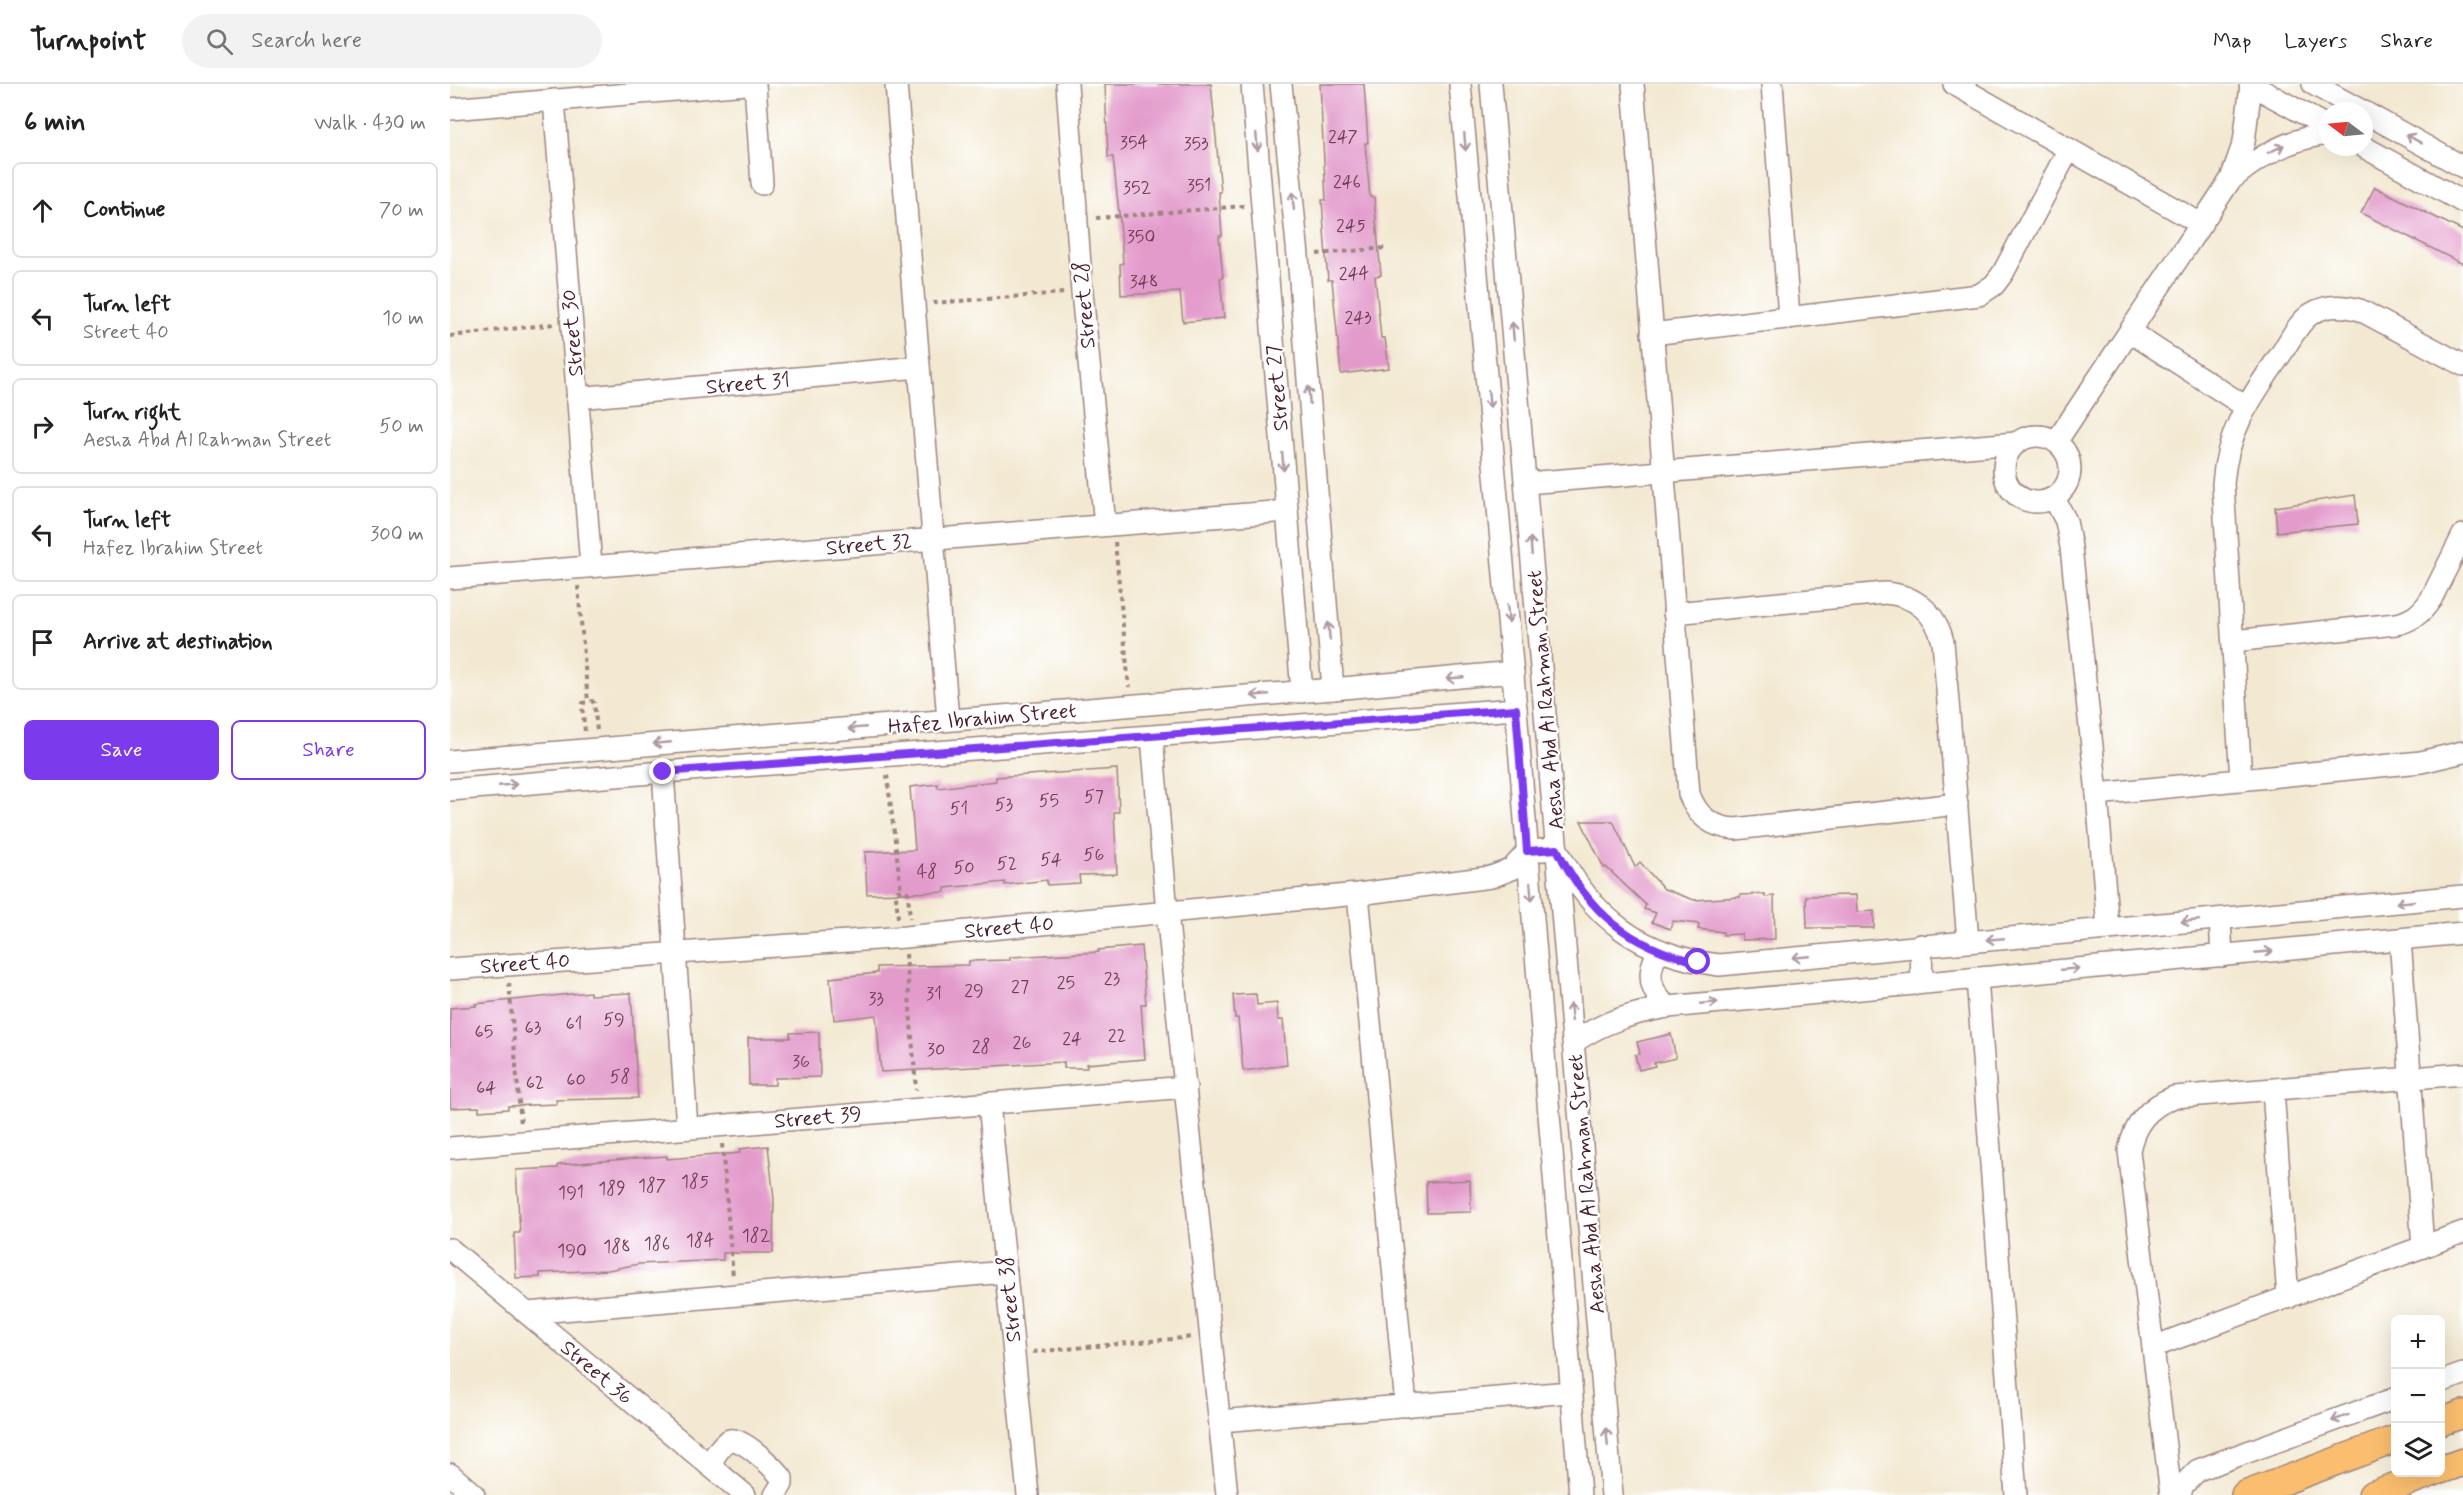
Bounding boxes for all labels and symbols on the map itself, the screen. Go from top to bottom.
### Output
north arrow [2319,102,2373,156]
house number: 247 [1328,125,1358,149]
house number: 354 [1120,131,1149,155]
house number: 353 [1183,132,1209,156]
one-way arrow [1252,132,1263,152]
one-way arrow [1460,132,1471,152]
one-way arrow [2405,133,2422,145]
one-way arrow [2267,142,2285,154]
house number: 246 [1333,170,1361,194]
house number: 351 [1187,174,1211,198]
house number: 352 [1123,176,1151,200]
one-way arrow [1287,191,1298,211]
house number: 245 [1336,214,1366,238]
house number: 350 [1127,225,1155,249]
street label: Street 28 [1067,260,1103,350]
house number: 244 [1339,262,1370,286]
house number: 348 [1130,270,1158,294]
street label: Street 30 [555,288,591,378]
house number: 243 [1344,306,1372,330]
one-way arrow [1507,321,1518,341]
street label: Street 27 [1260,344,1296,432]
street label: Street 31 [705,366,791,402]
one-way arrow [1304,385,1315,405]
one-way arrow [1483,389,1494,409]
one-way arrow [1278,452,1289,472]
street label: Street 32 [825,527,913,563]
one-way arrow [1526,536,1537,556]
street label: Aesha Abd Al Rahman Street [1521,569,1571,831]
one-way arrow [1503,604,1514,624]
one-way arrow [1323,622,1334,641]
one-way arrow [1445,673,1465,684]
one-way arrow [1251,690,1271,701]
street label: Hafez Ibrahim Street [887,697,1078,741]
one-way arrow [847,722,867,733]
one-way arrow [653,738,673,749]
route end [649,758,675,784]
one-way arrow [498,780,518,791]
house number: 57 [1084,785,1104,809]
house number: 55 [1039,789,1059,813]
house number: 53 [995,793,1014,817]
house number: 51 [950,797,968,821]
house number: 56 [1084,843,1104,867]
house number: 54 [1040,848,1062,872]
house number: 52 [997,852,1017,876]
house number: 50 [953,856,975,880]
house number: 48 [917,860,937,884]
one-way arrow [1525,882,1536,902]
one-way arrow [2395,897,2415,908]
street label: Street 40 [963,910,1055,946]
one-way arrow [2180,916,2200,927]
one-way arrow [1986,934,2006,945]
one-way arrow [2254,946,2274,957]
street label: Street 40 [479,947,571,981]
route start [1684,948,1710,974]
one-way arrow [1792,952,1812,963]
one-way arrow [2059,964,2079,975]
house number: 23 [1104,967,1121,991]
house number: 25 [1057,971,1075,995]
house number: 27 [1011,975,1029,999]
house number: 29 [964,979,984,1003]
house number: 31 [926,982,942,1006]
house number: 33 [868,987,884,1011]
one-way arrow [1698,997,1718,1008]
one-way arrow [1565,1003,1576,1023]
house number: 59 [603,1008,625,1032]
house number: 61 [566,1012,582,1036]
house number: 63 [525,1016,542,1040]
house number: 65 [475,1020,493,1044]
house number: 22 [1108,1024,1126,1048]
house number: 24 [1062,1027,1082,1051]
house number: 26 [1013,1031,1031,1055]
house number: 28 [972,1035,990,1059]
house number: 30 [927,1038,945,1062]
house number: 36 [792,1050,810,1074]
street label: Aesha Abd Al Rahman Street [1562,1053,1612,1315]
house number: 58 [610,1065,630,1089]
house number: 60 [566,1068,586,1092]
house number: 62 [526,1071,544,1095]
house number: 64 [476,1076,496,1100]
street label: Street 39 [773,1100,863,1136]
house number: 185 [681,1170,709,1194]
house number: 187 [638,1174,666,1198]
house number: 189 [598,1177,626,1201]
house number: 191 [558,1181,584,1205]
house number: 182 [742,1224,771,1248]
house number: 184 [686,1229,715,1253]
house number: 186 [644,1232,670,1256]
house number: 188 [603,1235,631,1259]
house number: 190 [557,1239,587,1263]
street label: Street 38 [992,1254,1028,1344]
street label: Street 36 [554,1334,639,1411]
one-way arrow [2332,1413,2350,1424]
one-way arrow [1602,1427,1613,1447]

